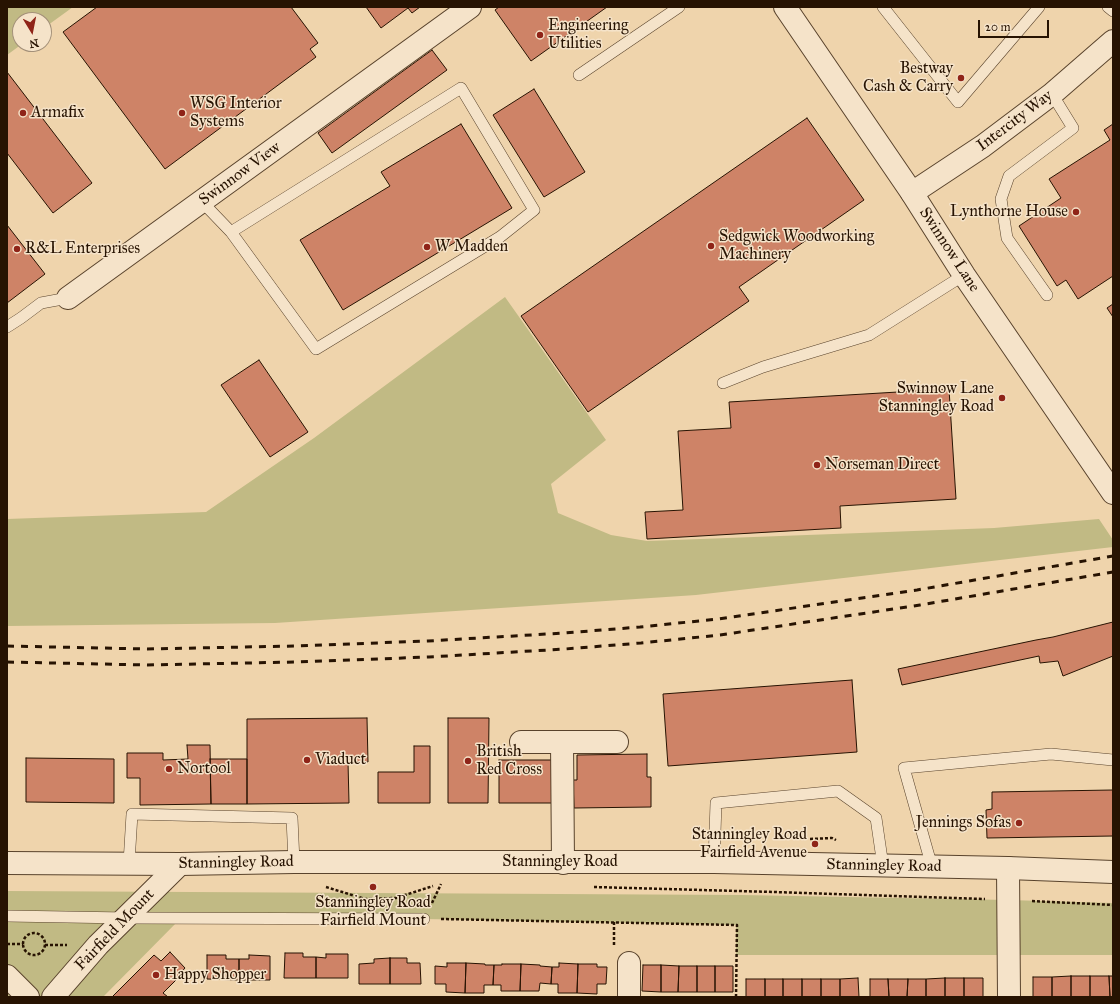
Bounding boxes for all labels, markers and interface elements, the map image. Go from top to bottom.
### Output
north arrow [12,12,52,52]
scale bar [980,12,1051,38]
place label: Engineering Utilities [548,16,628,54]
text: 20 m [985,20,1011,34]
marker: Engineering Utilities [535,30,545,40]
text: N [28,36,40,51]
place label: Bestway Cash & Carry [863,59,953,97]
marker: Bestway Cash & Carry [956,73,966,83]
street label: Intercity Way [973,86,1057,156]
place label: WSG Interior Systems [190,94,282,132]
place label: Armafix [31,103,84,123]
marker: Armafix [18,108,28,118]
marker: WSG Interior Systems [177,108,187,118]
street label: Swinnow View [196,138,284,210]
place label: Lynthorne House [950,202,1068,222]
street label: Swinnow Lane [914,204,984,296]
marker: Lynthorne House [1071,207,1081,217]
place label: Sedgwick Woodworking Machinery [719,227,874,265]
place label: W Madden [435,237,508,257]
place label: R&L Enterprises [25,239,140,259]
marker: Sedgwick Woodworking Machinery [706,241,716,251]
marker: W Madden [422,242,432,252]
marker: R&L Enterprises [12,244,22,254]
place label: Swinnow Lane Stanningley Road [879,379,994,417]
marker: Swinnow Lane Stanningley Road [997,393,1007,403]
place label: Norseman Direct [825,455,939,475]
marker: Norseman Direct [812,460,822,470]
place label: British Red Cross [476,742,542,780]
place label: Viaduct [315,750,366,770]
marker: Viaduct [302,755,312,765]
marker: British Red Cross [463,756,473,766]
place label: Nortool [177,759,231,779]
marker: Nortool [164,764,174,774]
place label: Jennings Sofas [916,813,1011,833]
marker: Jennings Sofas [1014,818,1024,828]
place label: Stanningley Road Fairfield Avenue [692,825,807,863]
marker: Stanningley Road Fairfield Avenue [810,839,820,849]
street label: Stanningley Road [178,852,294,874]
street label: Stanningley Road [502,852,618,872]
street label: Stanningley Road [826,855,942,877]
marker: Stanningley Road Fairfield Mount [368,882,378,892]
street label: Fairfield Mount [71,885,159,975]
place label: Stanningley Road Fairfield Mount [315,893,431,931]
place label: Happy Shopper [164,965,266,985]
marker: Happy Shopper [151,970,161,980]

